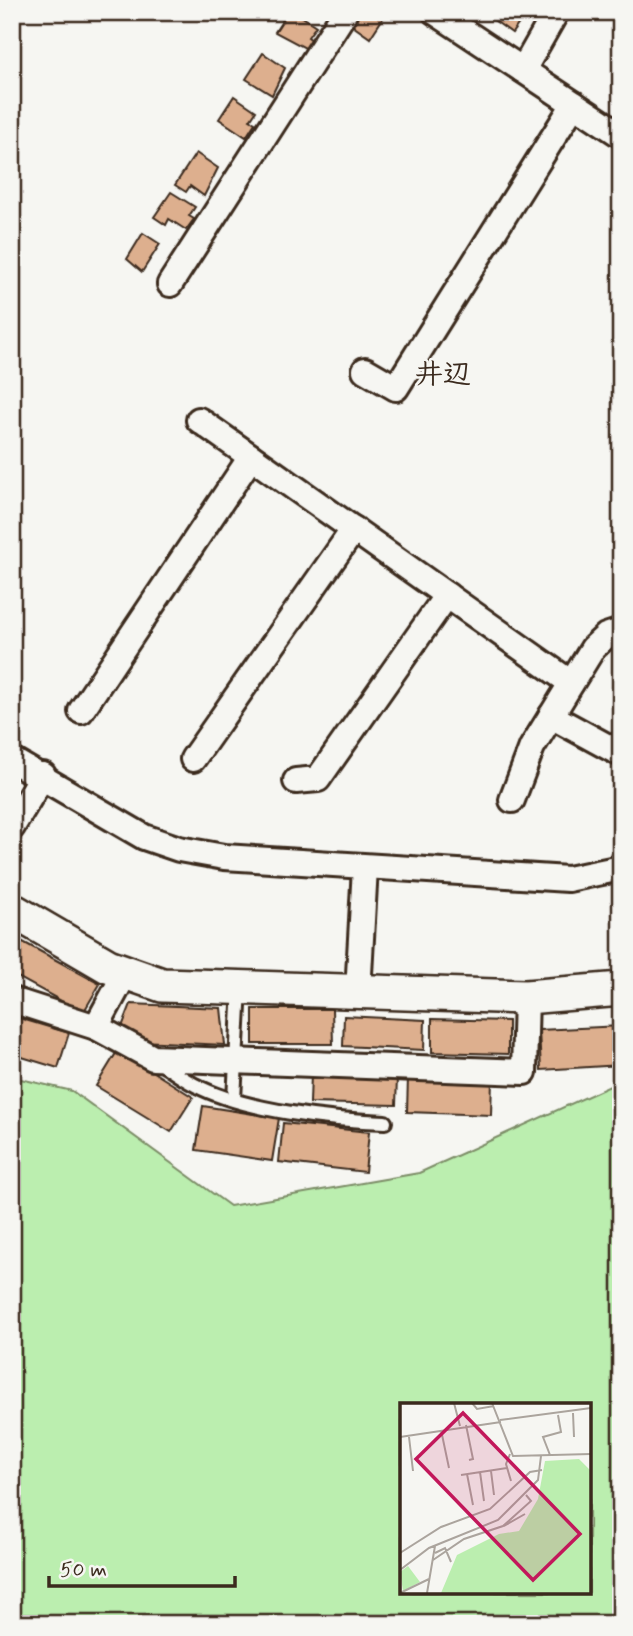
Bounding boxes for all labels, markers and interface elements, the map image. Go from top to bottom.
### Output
district label: 井辺 [415,357,471,394]
inset map [400,1403,591,1594]
scale bar [49,1545,234,1589]
text: 50 m [60,1556,107,1584]

